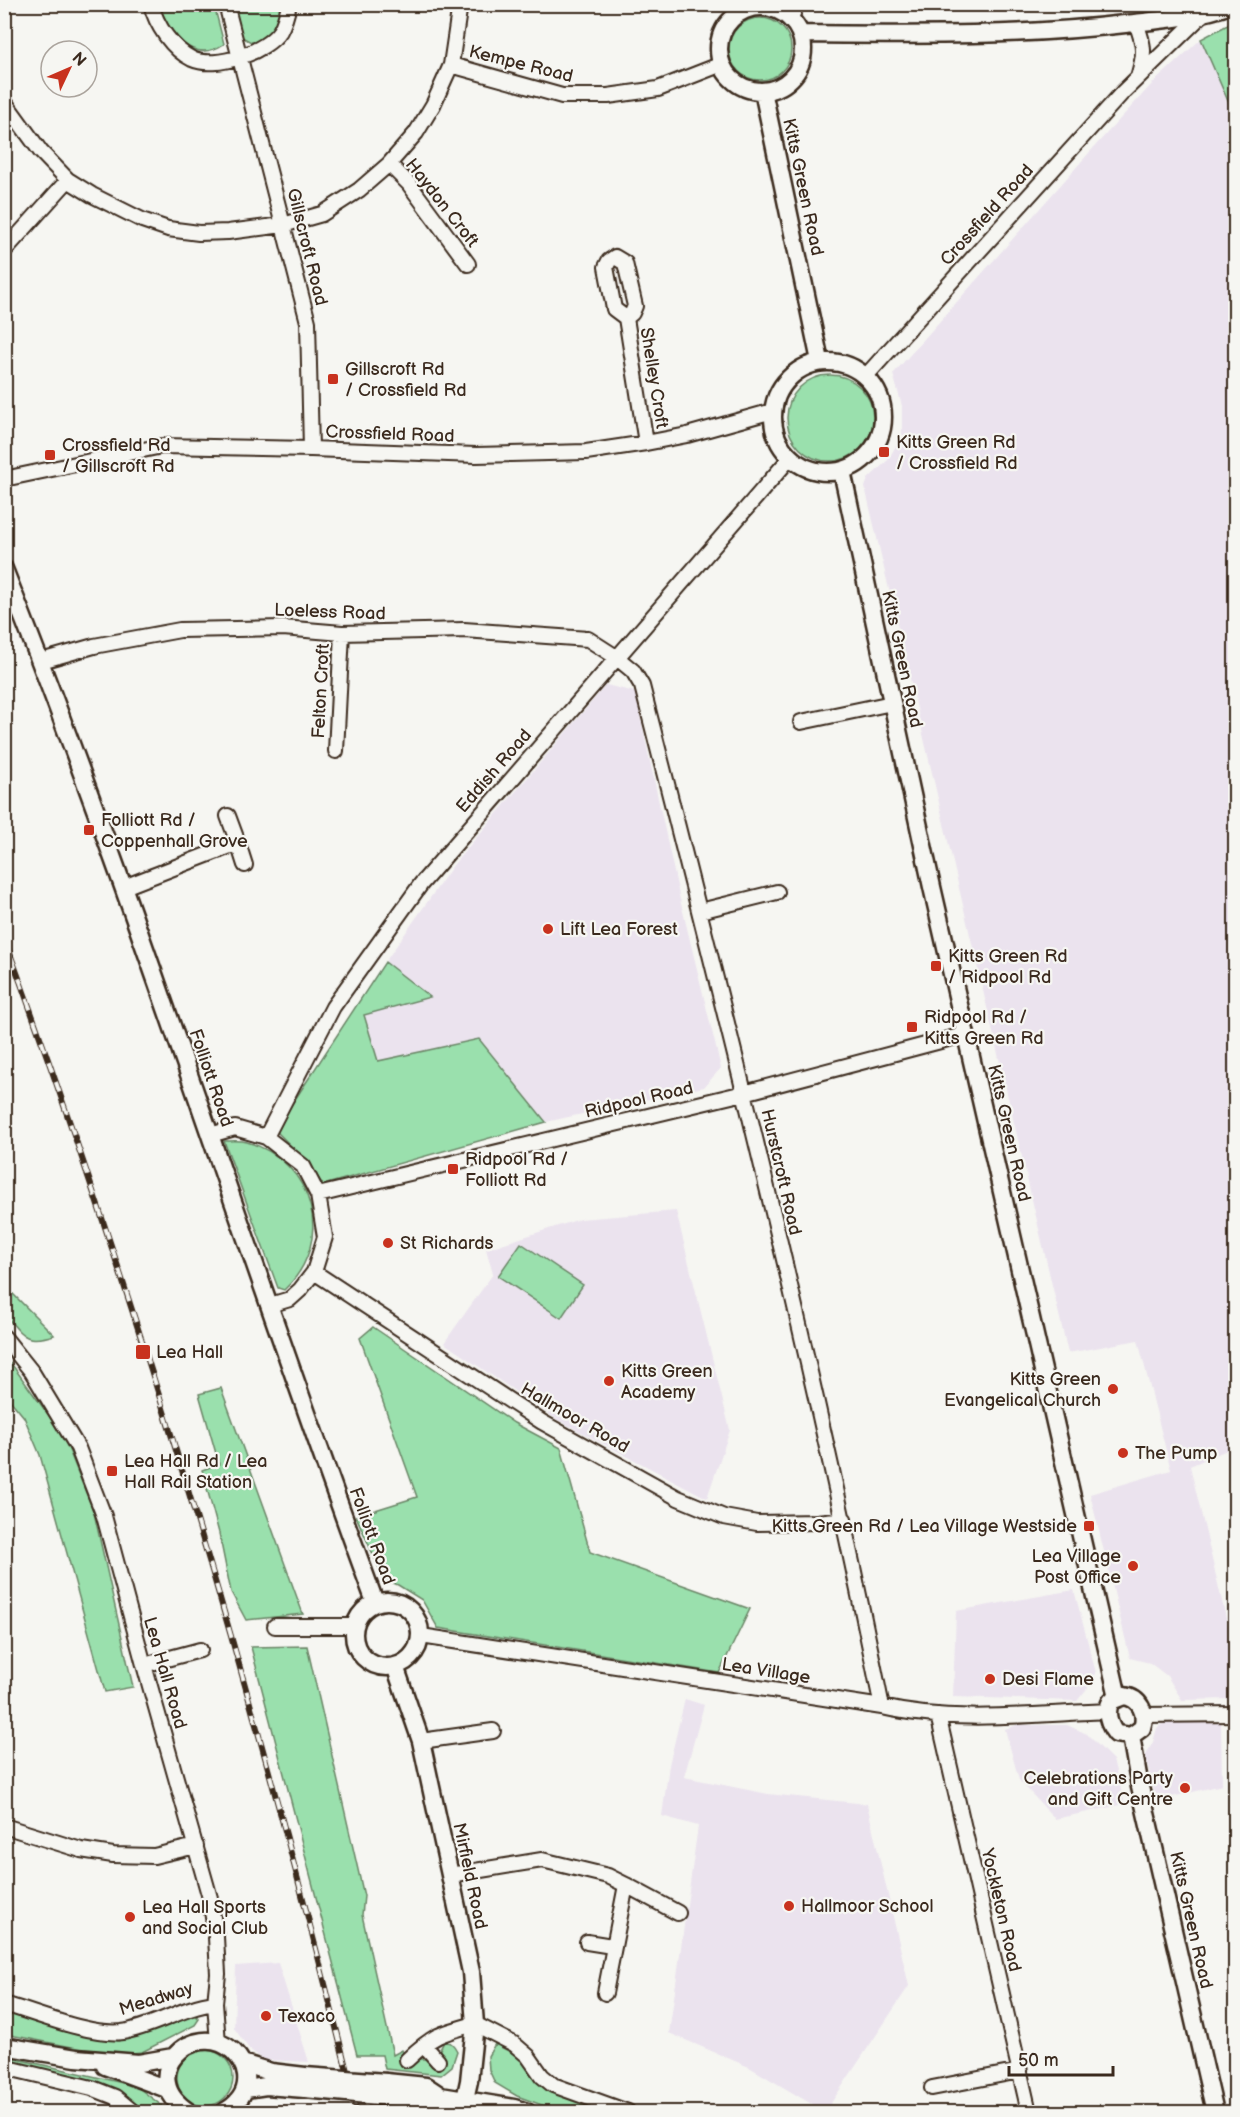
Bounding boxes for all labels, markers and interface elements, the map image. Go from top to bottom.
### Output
north arrow [39,39,99,99]
street label: Kempe Road [467,41,575,87]
text: N [68,49,90,71]
street label: Kitts Green Road [778,116,828,258]
street label: Haydon Croft [401,154,483,252]
street label: Crossfield Road [936,160,1038,270]
street label: Gillscroft Road [282,186,332,308]
street label: Shelley Croft [636,326,672,430]
place label: Gillscroft Rd / Crossfield Rd [345,359,467,401]
marker: Gillscroft Rd / Crossfield Rd [326,372,340,386]
street label: Crossfield Road [325,421,455,447]
place label: Kitts Green Rd / Crossfield Rd [896,432,1018,474]
place label: Crossfield Rd / Gillscroft Rd [62,435,175,477]
marker: Kitts Green Rd / Crossfield Rd [877,445,891,459]
marker: Crossfield Rd / Gillscroft Rd [43,448,57,462]
street label: Kitts Green Road [877,588,927,730]
street label: Loeless Road [274,600,386,624]
street label: Felton Croft [308,642,334,739]
street label: Eddish Road [452,725,536,817]
place label: Folliott Rd / Coppenhall Grove [101,810,248,852]
marker: Folliott Rd / Coppenhall Grove [82,823,96,837]
place label: Lift Lea Forest [560,919,678,940]
marker: Lift Lea Forest [541,922,555,936]
place label: Kitts Green Rd / Ridpool Rd [948,946,1068,988]
marker: Kitts Green Rd / Ridpool Rd [929,959,943,973]
place label: Ridpool Rd / Kitts Green Rd [924,1007,1044,1049]
marker: Ridpool Rd / Kitts Green Rd [905,1020,919,1034]
street label: Folliott Road [184,1026,238,1130]
street label: Kitts Green Road [983,1062,1035,1204]
street label: Ridpool Road [583,1077,695,1123]
street label: Hurstcroft Road [756,1107,806,1237]
place label: Ridpool Rd / Folliott Rd [465,1149,568,1191]
marker: Ridpool Rd / Folliott Rd [446,1162,460,1176]
place label: St Richards [400,1233,493,1254]
marker: St Richards [381,1236,395,1250]
place label: Lea Hall [156,1342,223,1363]
marker: Lea Hall [134,1343,152,1361]
place label: Kitts Green Academy [621,1361,713,1403]
place label: Kitts Green Evangelical Church [944,1369,1101,1411]
marker: Kitts Green Academy [602,1374,616,1388]
street label: Hallmoor Road [517,1379,633,1457]
marker: Kitts Green Evangelical Church [1106,1382,1120,1396]
place label: The Pump [1135,1443,1218,1464]
marker: The Pump [1116,1446,1130,1460]
place label: Lea Hall Rd / Lea Hall Rail Station [124,1451,267,1493]
marker: Lea Hall Rd / Lea Hall Rail Station [105,1464,119,1478]
street label: Folliott Road [345,1484,399,1588]
place label: Kitts Green Rd / Lea Village Westside [771,1516,1077,1537]
marker: Kitts Green Rd / Lea Village Westside [1082,1519,1096,1533]
place label: Lea Village Post Office [1031,1546,1121,1588]
marker: Lea Village Post Office [1126,1559,1140,1573]
street label: Lea Hall Road [139,1615,191,1731]
street label: Lea Village [720,1654,812,1688]
place label: Desi Flame [1002,1669,1094,1690]
marker: Desi Flame [983,1672,997,1686]
place label: Celebrations Party and Gift Centre [1023,1768,1174,1810]
marker: Celebrations Party and Gift Centre [1178,1781,1192,1795]
street label: Mirfield Road [448,1821,492,1931]
street label: Yockleton Road [976,1845,1025,1974]
street label: Kitts Green Road [1165,1849,1217,1991]
place label: Hallmoor School [801,1896,934,1917]
place label: Lea Hall Sports and Social Club [142,1897,268,1939]
marker: Hallmoor School [782,1899,796,1913]
marker: Lea Hall Sports and Social Club [123,1910,137,1924]
street label: Meadway [116,1978,196,2020]
place label: Texaco [278,2006,335,2027]
marker: Texaco [259,2009,273,2023]
scale bar [1009,2039,1112,2077]
text: 50 m [1018,2050,1059,2071]

